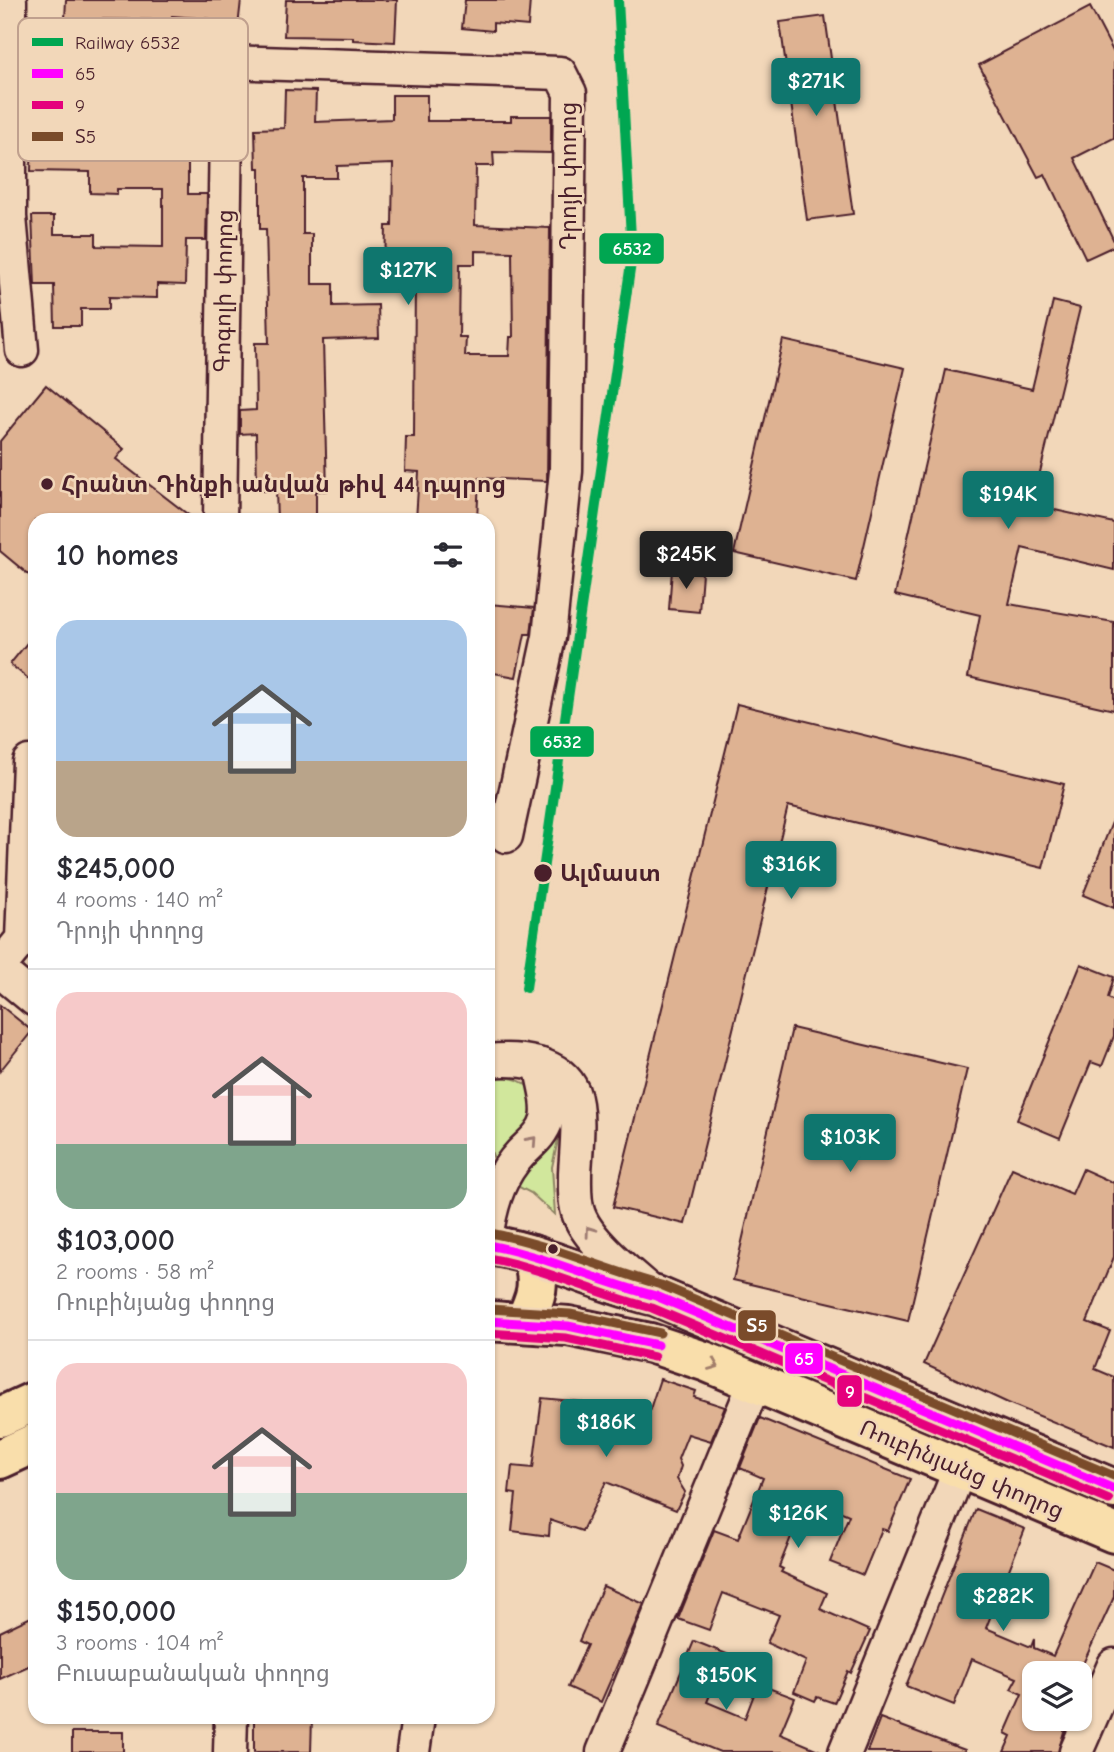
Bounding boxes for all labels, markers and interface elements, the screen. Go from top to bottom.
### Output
legend [18,18,248,161]
text: Railway 6532 [75,32,180,54]
pin: $271K [767,58,865,118]
text: 65 [75,63,96,85]
text: $271K [787,67,845,94]
text: 9 [75,95,85,117]
street label: Դրոյի փողոց [555,102,582,250]
text: Տ5 [75,126,96,148]
street label: Գոգոլի փողոց [209,209,238,373]
line badge: 6532 [598,232,665,265]
text: 6532 [613,238,651,260]
pin: $127K [359,247,457,307]
text: $127K [379,256,437,283]
place label: Հրանտ Դինքի անվան թիվ 44 դպրոց [61,471,506,498]
pin: $194K [959,472,1057,531]
marker: Հրանտ Դինքի անվան թիվ 44 դպրոց [39,476,55,492]
text: $194K [979,480,1037,507]
pin: $245K [637,532,735,591]
icon: filters [429,536,467,574]
text: 10 homes [56,538,178,573]
text: $245K [656,540,716,567]
icon: home [199,666,325,792]
line badge: 6532 [529,725,595,758]
text: 6532 [543,731,581,753]
pin: $316K [742,842,840,901]
text: $316K [761,850,821,877]
text: $245,000 [56,851,175,886]
place label: Ալմաստ [560,860,661,887]
marker: Ալմաստ [532,862,554,884]
text: 4 rooms · 140 m² [56,886,223,913]
text: Դրոյի փողոց [56,917,204,944]
icon: home [199,1038,325,1164]
pin: $103K [801,1114,899,1174]
text: $103K [820,1123,880,1150]
one-way arrow [524,1136,536,1149]
text: $103,000 [56,1223,175,1258]
one-way arrow [586,1226,598,1239]
unlabelled marker [546,1242,560,1256]
text: 2 rooms · 58 m² [56,1258,214,1285]
text: Ռուբինյանց փողոց [56,1289,275,1316]
line badge: Տ5 [737,1309,777,1342]
text: Տ5 [746,1315,768,1337]
line badge: 65 [784,1342,824,1375]
text: 65 [794,1348,814,1370]
one-way arrow [708,1356,720,1370]
line badge: 9 [836,1374,863,1408]
text: 9 [845,1381,855,1403]
pin: $186K [557,1400,655,1459]
text: $186K [576,1408,636,1435]
icon: home [199,1409,325,1535]
street label: Ռուբինյանց փողոց [856,1414,1068,1525]
pin: $126K [749,1490,847,1550]
text: $126K [768,1499,828,1526]
pin: $282K [954,1574,1052,1633]
text: $282K [972,1582,1034,1609]
text: $150,000 [56,1594,176,1629]
text: 3 rooms · 104 m² [56,1629,223,1656]
pin: $150K [677,1652,775,1712]
text: Բուսաբանական փողոց [56,1660,330,1687]
text: $150K [695,1661,757,1688]
map controls [1022,1661,1092,1731]
button: layers [1022,1661,1092,1731]

